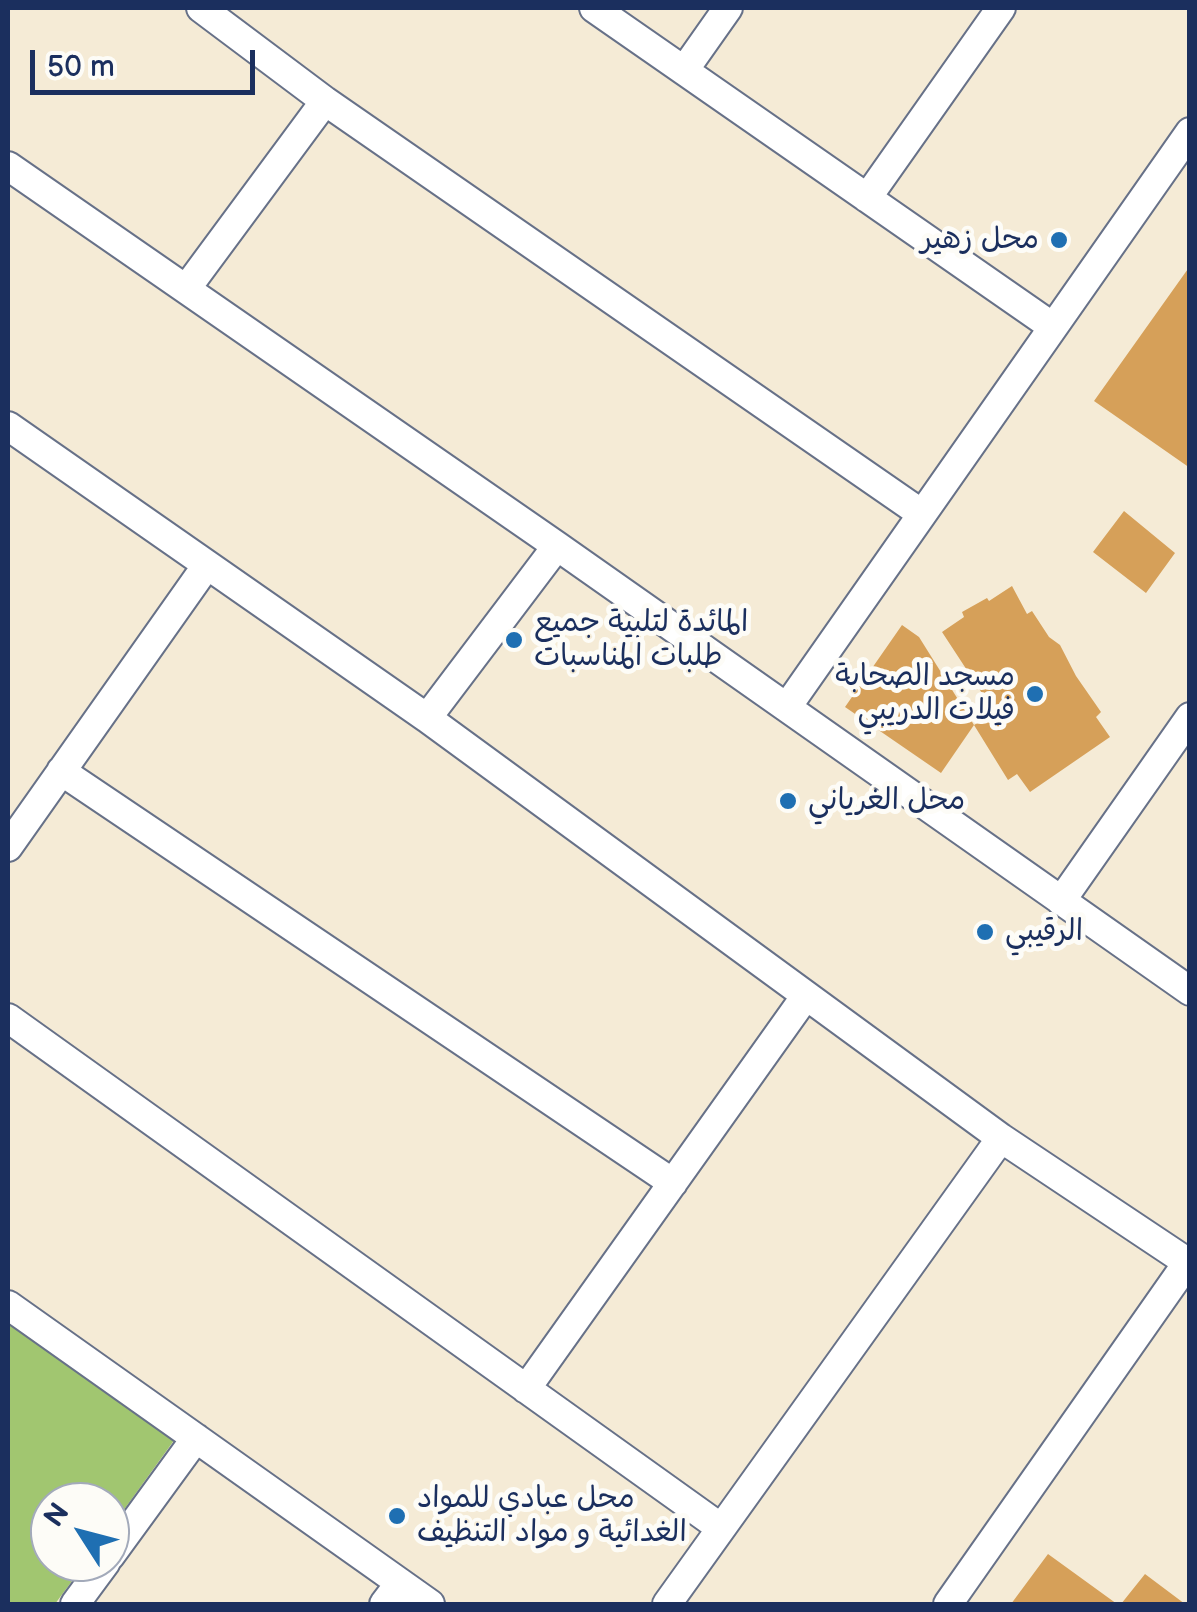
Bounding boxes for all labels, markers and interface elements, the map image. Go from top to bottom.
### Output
scale bar [35,30,260,92]
text: 50 m [47,49,115,85]
place label: محل زهير [921,222,1039,258]
marker: محل زهير [1048,229,1070,251]
place label: المائدة لتلبية جميع طلبات المناسبات [534,605,748,676]
marker: المائدة لتلبية جميع طلبات المناسبات [503,629,525,651]
place label: مسجد الصحابة فيلات الدريبي [835,659,1015,730]
marker: مسجد الصحابة فيلات الدريبي [1024,683,1046,705]
place label: محل الغرياني [808,783,965,819]
marker: محل الغرياني [777,790,799,812]
place label: الرقيبي [1005,914,1083,950]
marker: الرقيبي [974,921,996,943]
place label: محل عبادي للمواد الغدائية و مواد التنظيف [417,1481,687,1552]
north arrow [30,1482,130,1582]
text: N [37,1497,76,1533]
marker: محل عبادي للمواد الغدائية و مواد التنظيف [386,1505,408,1527]

